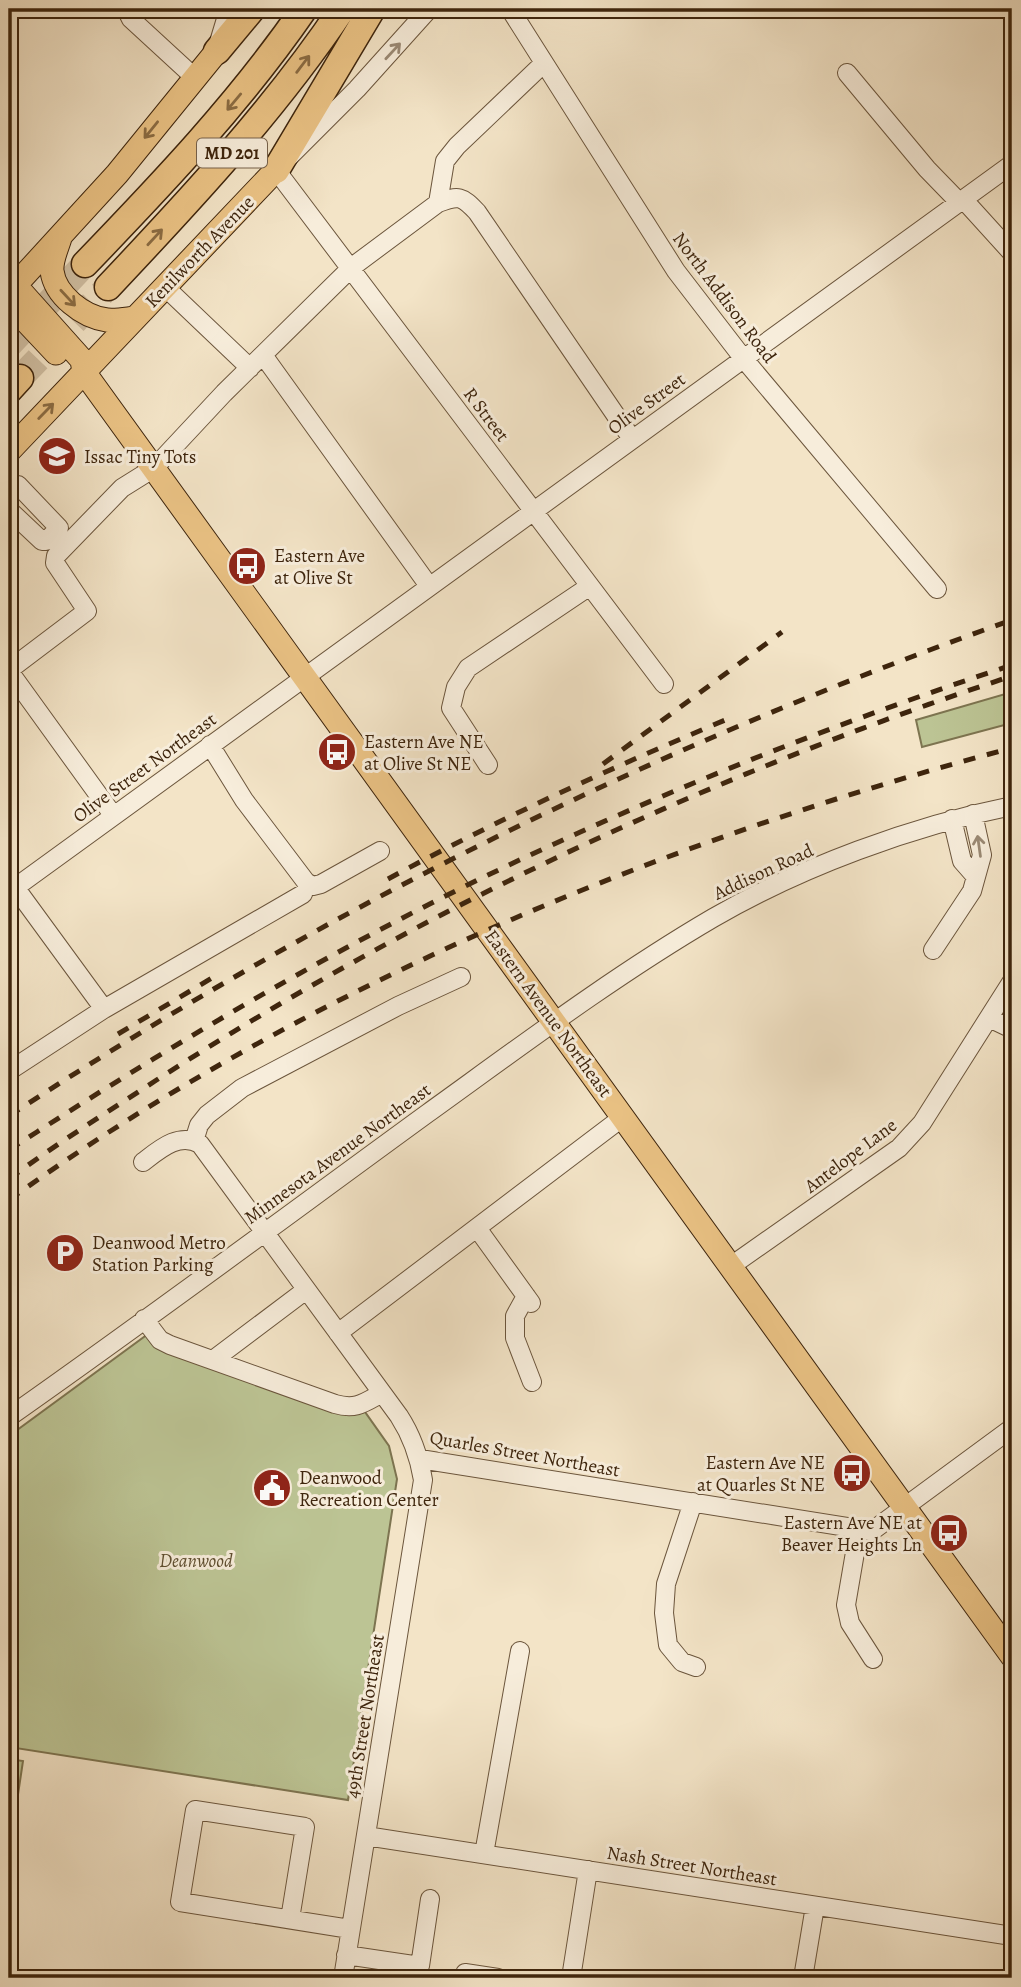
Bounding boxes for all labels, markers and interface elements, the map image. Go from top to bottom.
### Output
one-way arrow [384,43,401,60]
one-way arrow [295,55,310,74]
one-way arrow [226,93,241,111]
one-way arrow [144,121,159,139]
road number: MD 201 [197,138,267,168]
street label: Kenilworth Avenue [139,190,260,314]
street label: North Addison Road [666,227,782,369]
one-way arrow [147,229,164,246]
one-way arrow [60,289,77,306]
street label: Olive Street [602,367,691,441]
street label: R Street [457,382,515,447]
one-way arrow [38,403,55,420]
school or university icon: Issac Tiny Tots [36,435,78,477]
place label: Issac Tiny Tots [84,444,196,470]
place label: Eastern Ave at Olive St [274,543,365,591]
bus stop icon: Eastern Ave at Olive St [226,545,268,587]
street label: Olive Street Northeast [67,707,222,829]
place label: Eastern Ave NE at Olive St NE [364,729,484,777]
bus stop icon: Eastern Ave NE at Olive St NE [316,731,358,773]
one-way arrow [972,835,985,858]
street label: Addison Road [708,837,818,907]
street label: Eastern Avenue Northeast [478,924,618,1103]
street label: Minnesota Avenue Northeast [239,1077,436,1230]
street label: Antelope Lane [798,1112,902,1200]
place label: Deanwood Metro Station Parking [92,1230,226,1278]
parking icon: Deanwood Metro Station Parking [44,1232,86,1274]
street label: Quarles Street Northeast [428,1424,622,1483]
place label: Eastern Ave NE at Quarles St NE [697,1450,825,1498]
bus stop icon: Eastern Ave NE at Quarles St NE [831,1452,873,1494]
place label: Deanwood Recreation Center [299,1465,439,1513]
public building icon: Deanwood Recreation Center [251,1467,293,1509]
place label: Eastern Ave NE at Beaver Heights Ln [781,1510,922,1558]
bus stop icon: Eastern Ave NE at Beaver Heights Ln [928,1512,970,1554]
park label: Deanwood [159,1548,233,1574]
street label: 49th Street Northeast [339,1632,391,1800]
street label: Nash Street Northeast [605,1840,779,1892]

